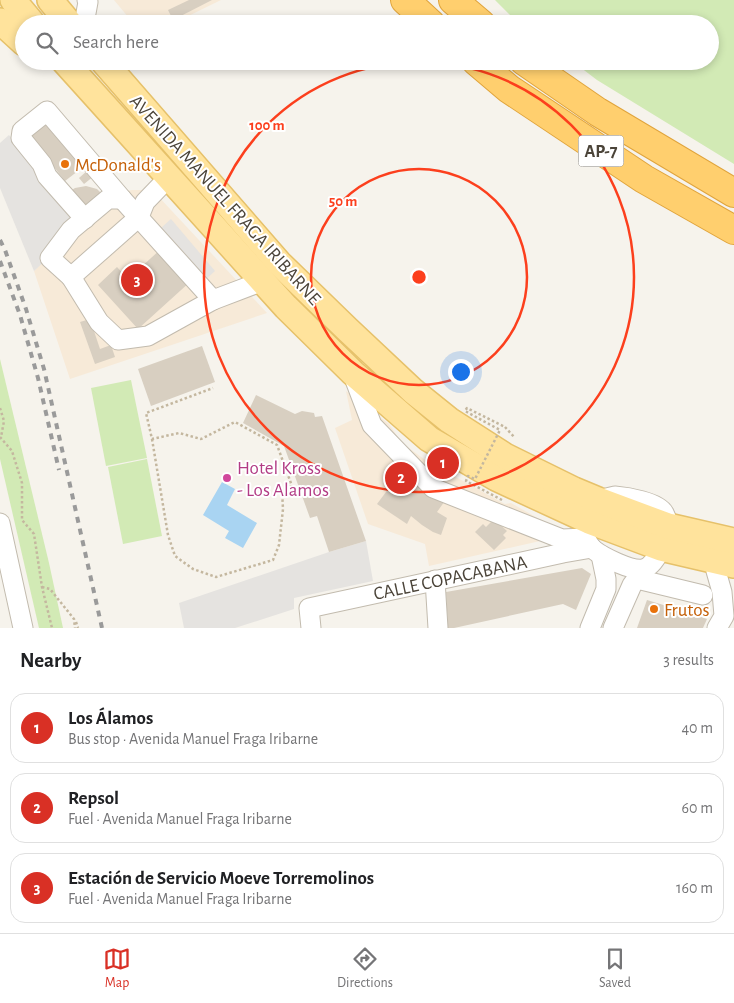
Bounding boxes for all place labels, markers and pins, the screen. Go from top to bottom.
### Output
place label: McDonald's [75,156,161,175]
marker: McDonald's [59,158,71,170]
pin: 3 [121,261,153,299]
centre of rings [410,268,428,286]
pin: 1 [427,444,459,482]
place label: Hotel Kross - Los Alamos [237,459,329,500]
pin: 2 [385,459,417,497]
marker: Hotel Kross - Los Alamos [221,472,233,484]
place label: Frutos [664,601,710,620]
marker: Frutos [648,603,660,615]

